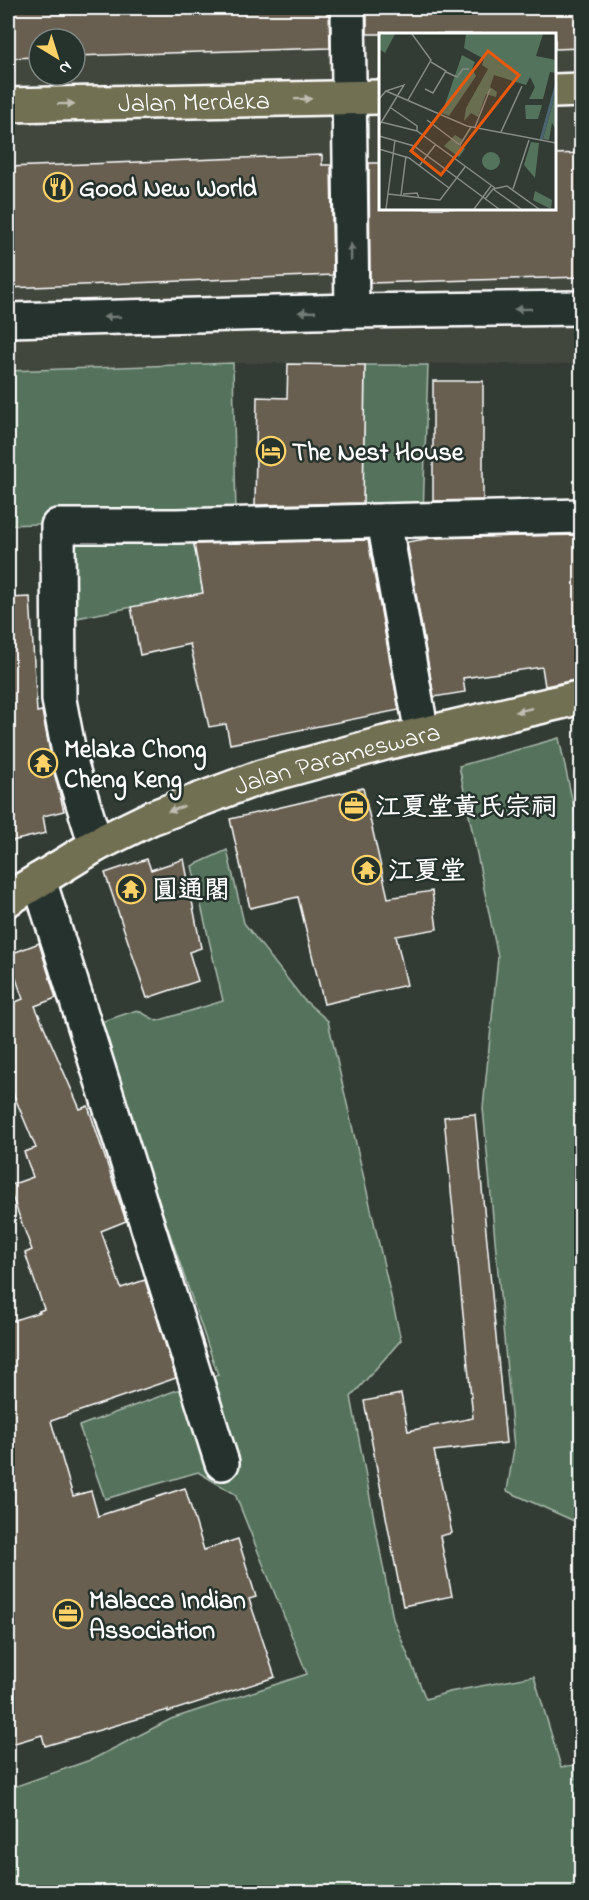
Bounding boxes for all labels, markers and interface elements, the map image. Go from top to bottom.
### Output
north arrow [27,27,87,87]
inset map [379,33,556,210]
text: N [53,54,77,80]
street label: Jalan Merdeka [118,83,270,125]
one-way arrow [293,94,312,103]
one-way arrow [56,99,75,109]
restaurant icon: Good New World [42,171,74,203]
place label: Good New World [79,171,257,209]
one-way arrow [346,243,356,262]
one-way arrow [514,304,533,313]
one-way arrow [298,307,317,316]
one-way arrow [103,312,122,322]
hotel icon: The Nest House [255,435,287,467]
place label: The Nest House [292,435,465,473]
one-way arrow [515,705,534,715]
street label: Jalan Parameswara [229,715,444,807]
place label: Melaka Chong Cheng Keng [64,732,207,801]
temple icon: Melaka Chong Cheng Keng [27,747,59,779]
office icon: 江夏堂黄氏宗祠 [338,790,370,822]
place label: 江夏堂黄氏宗祠 [375,790,557,828]
one-way arrow [166,804,184,814]
temple icon: 江夏堂 [351,854,383,886]
place label: 江夏堂 [388,854,466,892]
temple icon: 圓通閣 [115,873,147,905]
place label: 圓通閣 [152,873,230,911]
place label: Malacca Indian Association [89,1583,246,1651]
office icon: Malacca Indian Association [52,1598,84,1630]

